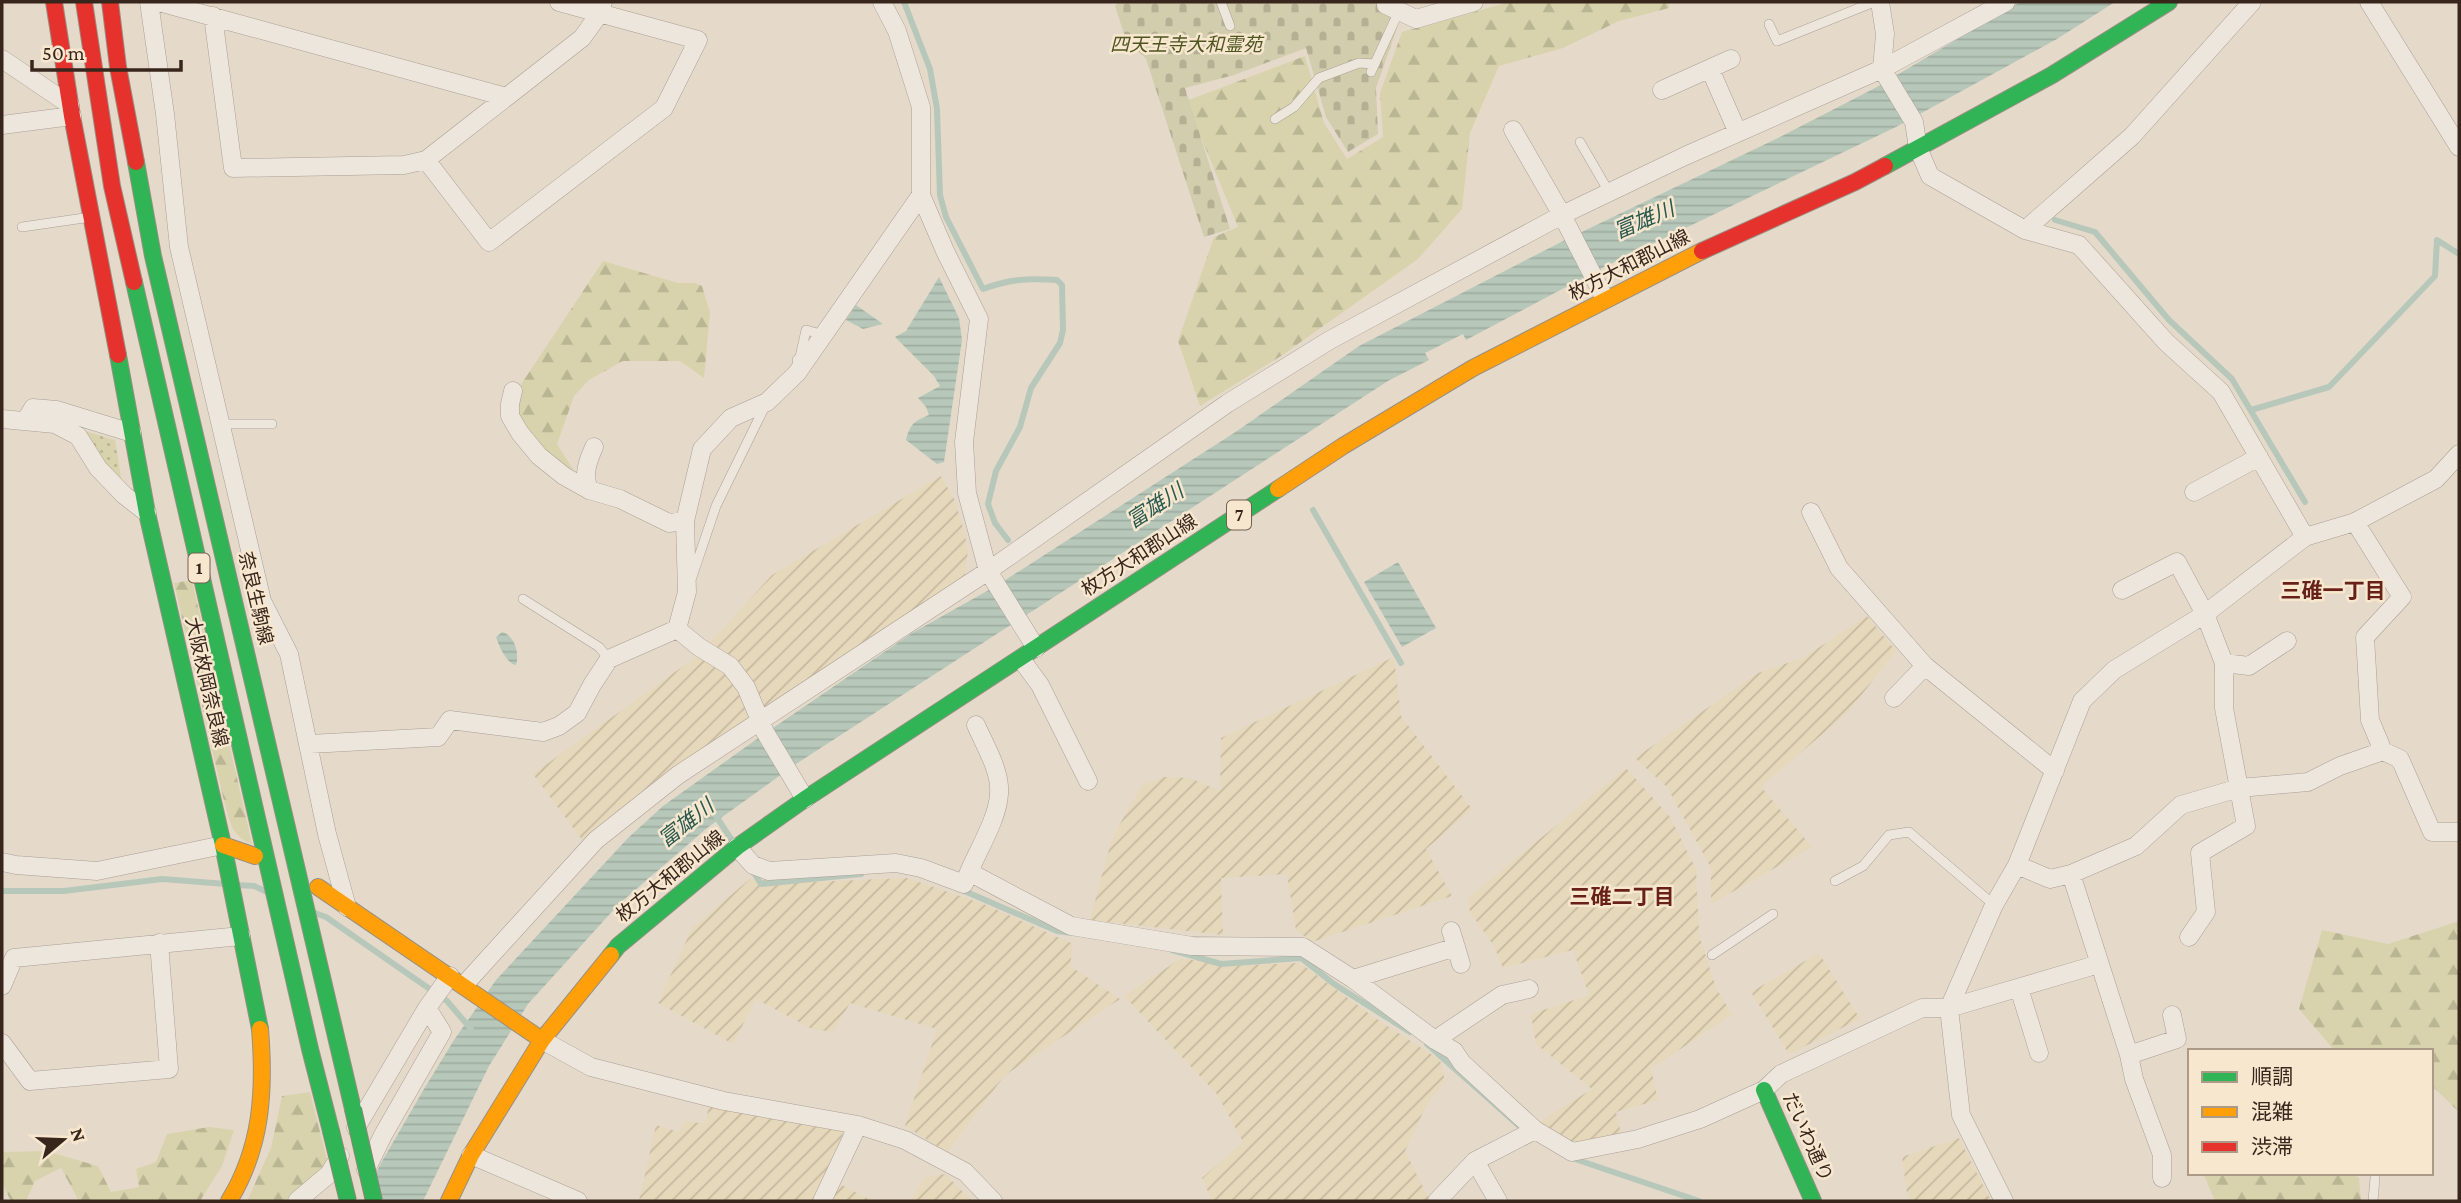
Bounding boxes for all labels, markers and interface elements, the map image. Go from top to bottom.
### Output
scale bar [32,28,180,72]
park label: 四天王寺大和霊苑 [1110,34,1265,55]
text: 50 m [42,41,85,65]
water label: 富雄川 [1610,196,1680,243]
street label: 枚方大和郡山線 [1565,225,1693,305]
water label: 富雄川 [1122,478,1190,533]
road number: 7 [1227,500,1251,530]
street label: 枚方大和郡山線 [1078,510,1200,600]
street label: 奈良生駒線 [235,549,277,647]
road number: 1 [188,554,210,582]
district label: 三碓一丁目 [2281,579,2386,603]
street label: 大阪枚岡奈良線 [182,615,232,749]
water label: 富雄川 [654,793,720,852]
street label: 枚方大和郡山線 [612,826,728,926]
district label: 三碓二丁目 [1570,885,1675,909]
legend [2188,1049,2433,1175]
text: 順調 [2251,1065,2293,1089]
street label: だいわ通り [1779,1089,1837,1185]
text: 混雑 [2251,1100,2293,1124]
north arrow [28,1105,98,1175]
text: N [67,1125,91,1144]
text: 渋滞 [2251,1135,2293,1159]

